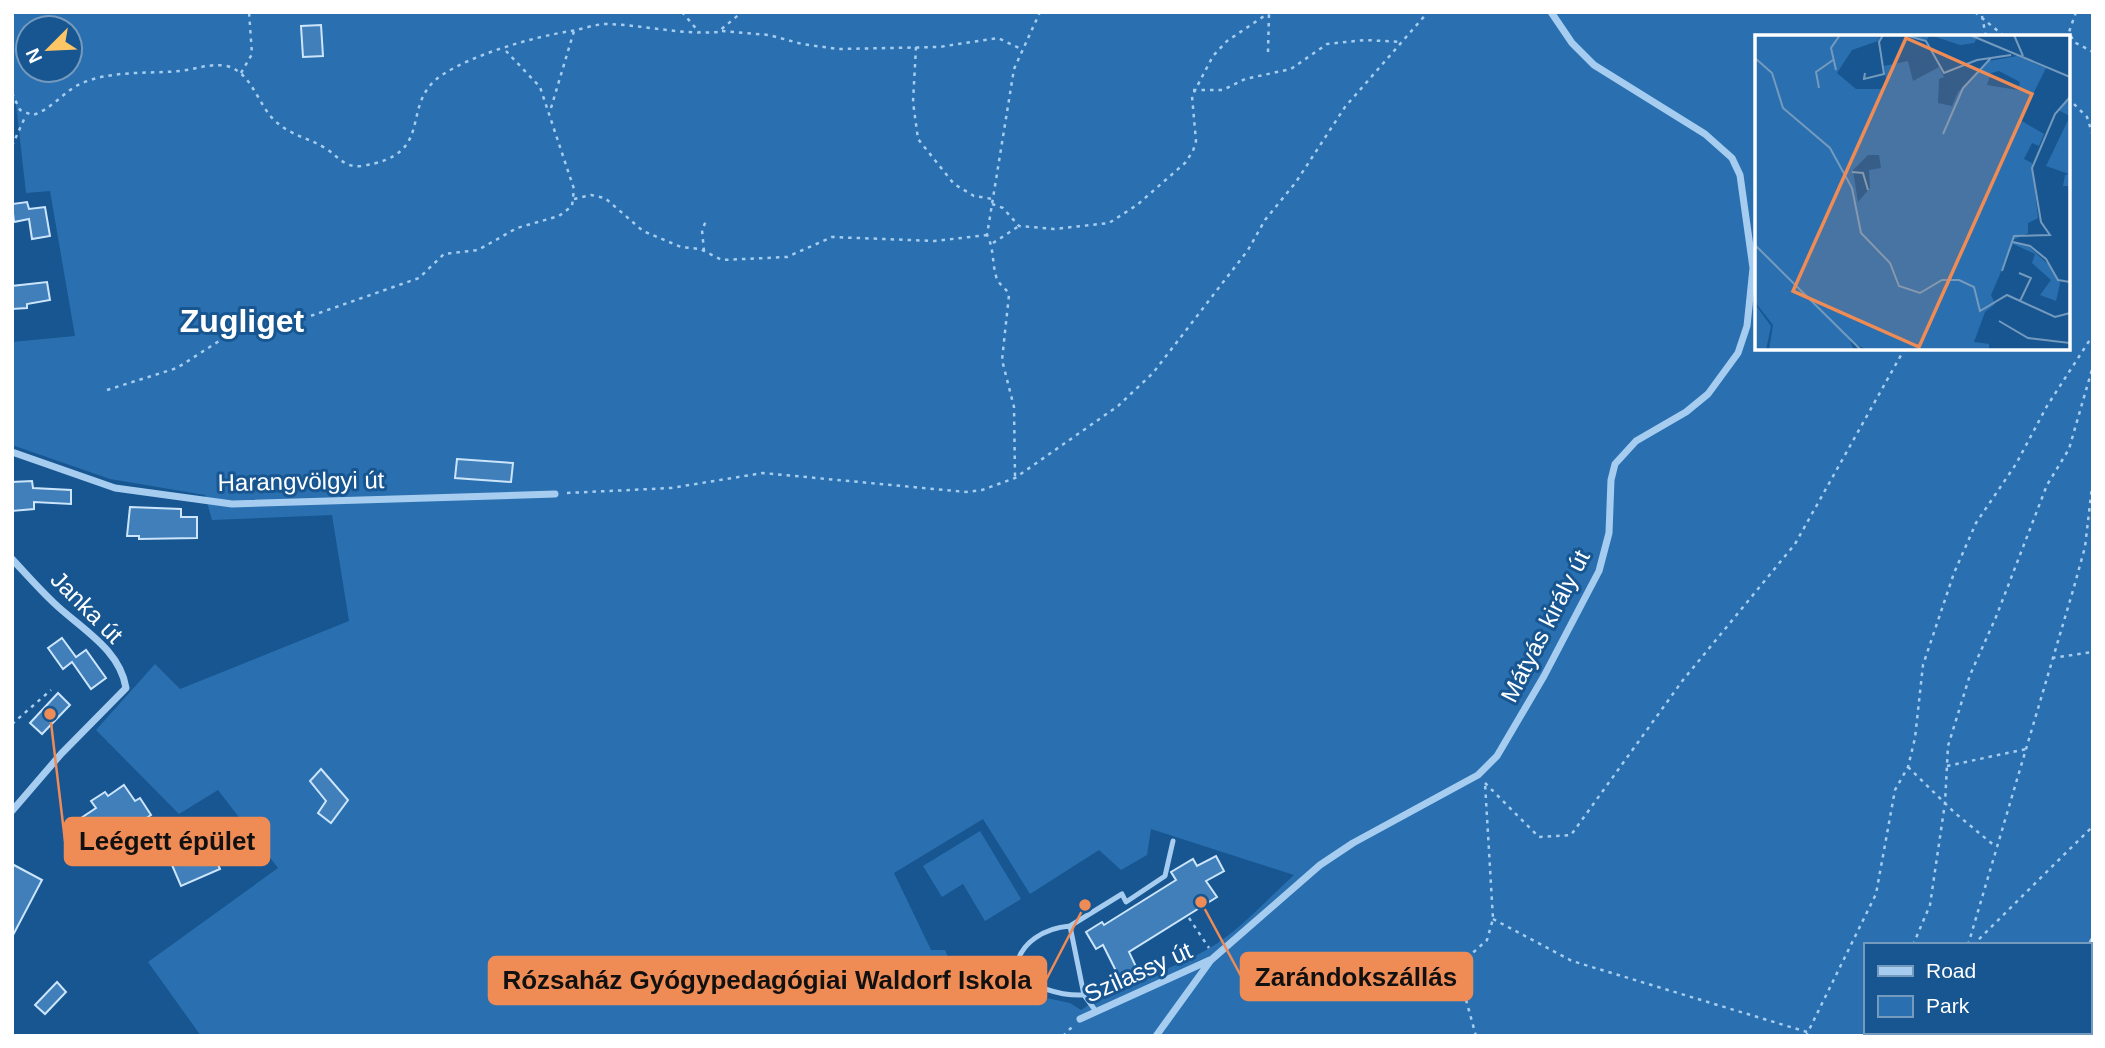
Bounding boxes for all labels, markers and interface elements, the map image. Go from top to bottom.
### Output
north arrow [14,14,84,84]
inset map [1755,35,2070,350]
text: N [22,45,46,66]
district label: Zugliget [180,303,305,339]
street label: Harangvölgyi út [217,466,385,496]
street label: Mátyás király út [1495,545,1595,706]
street label: Janka út [45,565,129,649]
callout: Leégett épület [65,818,269,865]
text: Leégett épület [79,826,255,856]
street label: Szilassy út [1080,936,1196,1008]
legend [1864,943,2091,1034]
callout: Zarándokszállás [1241,953,1472,1000]
callout: Rózsaház Gyógypedagógiai Waldorf Iskola [489,957,1046,1004]
text: Road [1926,959,1976,982]
text: Zarándokszállás [1255,962,1457,992]
text: Rózsaház Gyógypedagógiai Waldorf Iskola [502,965,1032,995]
text: Park [1926,994,1970,1017]

